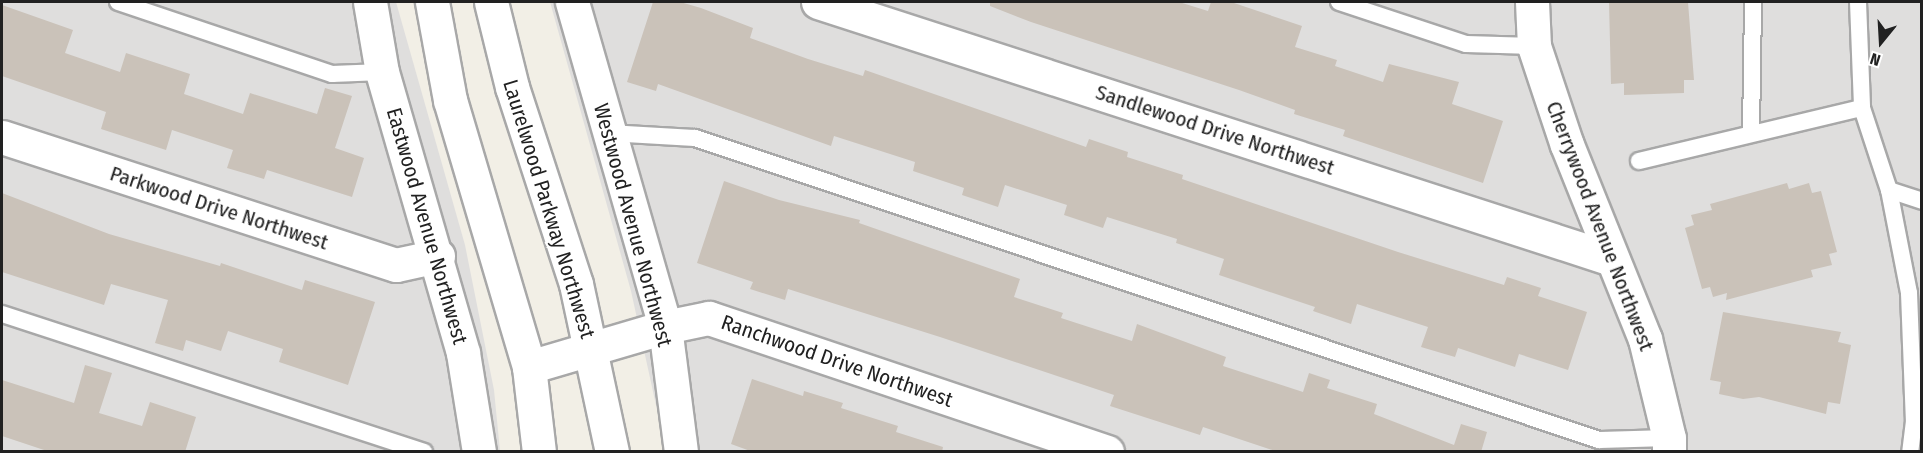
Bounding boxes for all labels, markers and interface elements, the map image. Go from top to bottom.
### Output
north arrow [1851,12,1911,72]
text: N [1868,49,1883,70]
street label: Laurelwood Parkway Northwest [498,77,600,341]
street label: Sandlewood Drive Northwest [1093,79,1337,181]
street label: Cherrywood Avenue Northwest [1541,98,1659,354]
street label: Westwood Avenue Northwest [588,101,678,349]
street label: Eastwood Avenue Northwest [381,105,473,347]
street label: Parkwood Drive Northwest [107,161,331,255]
street label: Ranchwood Drive Northwest [718,310,956,412]

